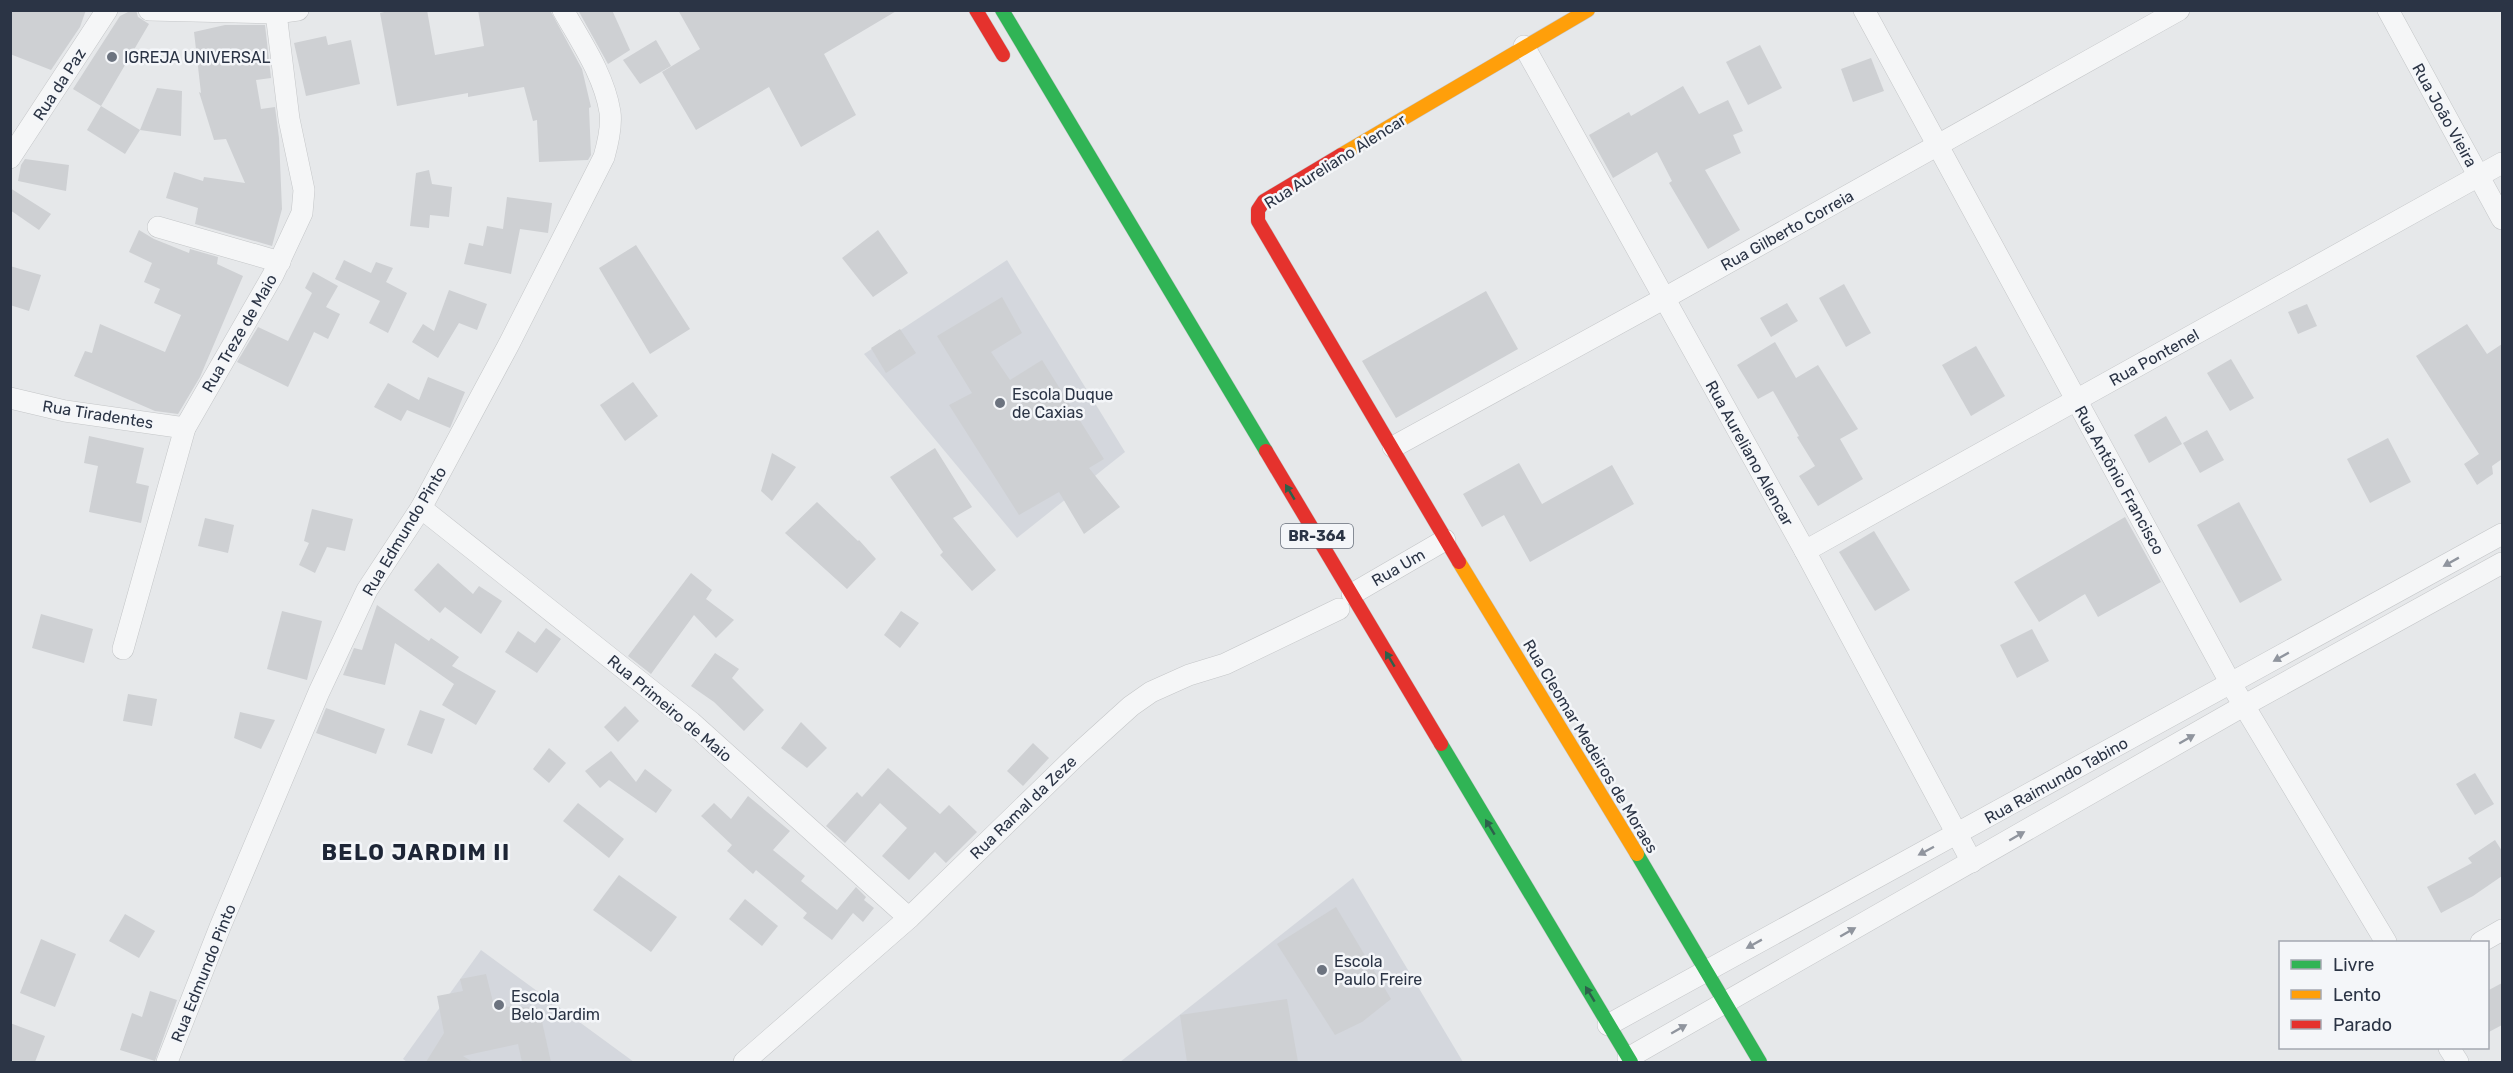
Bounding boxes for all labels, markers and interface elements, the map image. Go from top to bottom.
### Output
street label: Rua da Paz [29,45,90,124]
place label: IGREJA UNIVERSAL [124,48,270,67]
marker: IGREJA UNIVERSAL [105,50,119,64]
street label: Rua João Vieira [2408,60,2481,170]
street label: Rua Aureliano Alencar [1261,110,1410,213]
street label: Rua Gilberto Correia [1717,186,1857,275]
street label: Rua Treze de Maio [198,271,281,396]
street label: Rua Pontenel [2106,325,2202,390]
street label: Rua Aureliano Alencar [1702,377,1798,529]
place label: Escola Duque de Caxias [1012,385,1113,422]
street label: Rua Tiradentes [41,396,155,433]
marker: Escola Duque de Caxias [993,396,1007,410]
street label: Rua Antônio Francisco [2071,402,2168,558]
street label: Rua Edmundo Pinto [358,463,451,599]
one-way arrow [1285,484,1296,500]
road number: BR-364 [1281,524,1353,548]
street label: Rua Um [1368,545,1428,590]
one-way arrow [2443,557,2460,567]
street label: Rua Cleomar Medeiros de Moraes [1519,636,1662,856]
street label: Rua Primeiro de Maio [604,651,736,766]
one-way arrow [1385,651,1396,667]
one-way arrow [2273,651,2289,662]
street label: Rua Raimundo Tabino [1981,733,2131,828]
one-way arrow [2178,734,2195,744]
street label: Rua Ramal da Zeze [966,752,1081,863]
one-way arrow [1485,819,1496,835]
one-way arrow [2009,830,2025,841]
district label: BELO JARDIM II [321,839,511,866]
one-way arrow [1917,846,1934,856]
street label: Rua Edmundo Pinto [167,901,240,1045]
one-way arrow [1840,927,1856,938]
one-way arrow [1745,939,1762,949]
legend [2279,941,2489,1049]
place label: Escola Paulo Freire [1334,952,1422,989]
text: Livre [2333,954,2374,976]
marker: Escola Paulo Freire [1315,963,1329,977]
text: Lento [2333,984,2381,1006]
one-way arrow [1585,985,1595,1002]
place label: Escola Belo Jardim [511,987,600,1024]
marker: Escola Belo Jardim [492,998,506,1012]
text: Parado [2333,1014,2392,1036]
one-way arrow [1671,1024,1688,1034]

